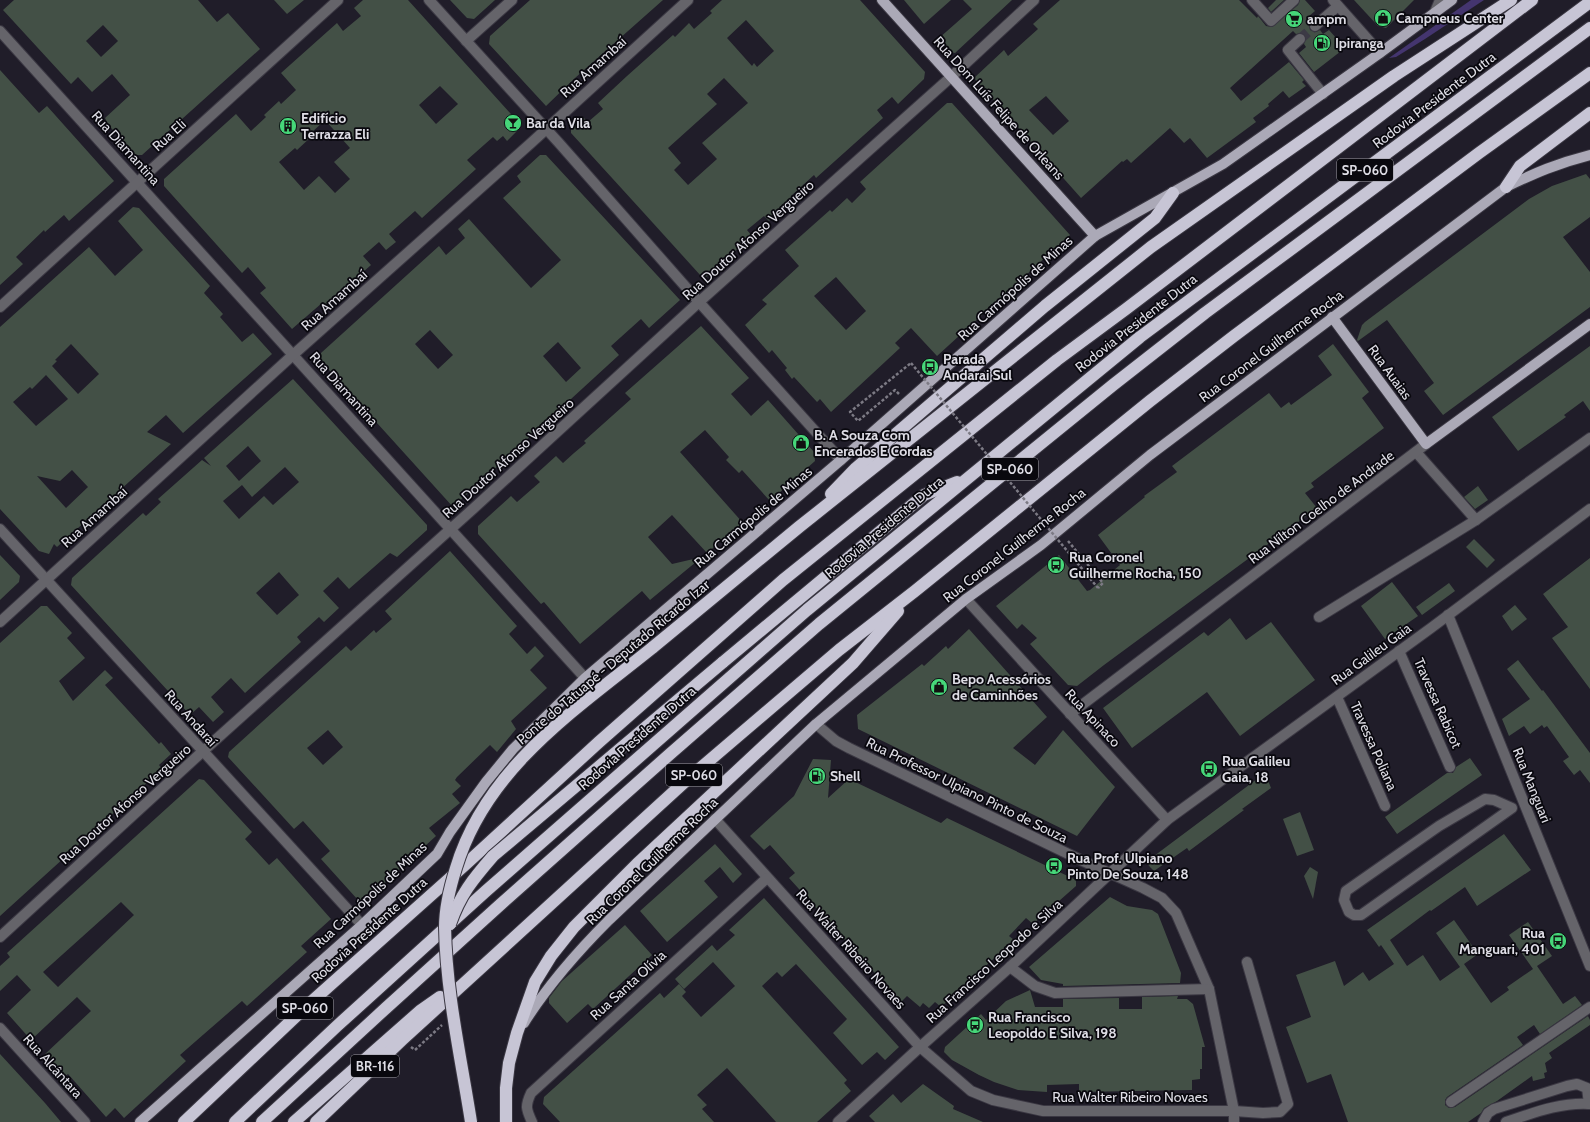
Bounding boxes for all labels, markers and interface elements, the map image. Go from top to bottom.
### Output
shop icon: Campneus Center [1373,8,1393,28]
supermarket icon: ampm [1284,9,1304,29]
place label: Campneus Center [1396,9,1504,27]
place label: ampm [1307,10,1346,28]
street label: Rua Dom Luís Felipe de Orleans [930,32,1068,184]
street label: Rua Amambaí [556,33,630,101]
fuel station icon: Ipiranga [1312,33,1332,53]
place label: Ipiranga [1335,34,1383,52]
street label: Rodovia Presidente Dutra [1369,48,1499,152]
street label: Rua Diamantina [88,107,164,189]
place label: Edifício Terrazza Eli [301,109,369,143]
bar icon: Bar da Vila [503,113,523,133]
place label: Bar da Vila [526,114,590,132]
street label: Rua Eli [148,115,190,155]
building icon: Edifício Terrazza Eli [278,116,298,136]
road number: SP-060 [1337,159,1393,181]
street label: Rua Doutor Afonso Vergueiro [678,176,818,304]
street label: Rua Carmópolis de Minas [954,231,1076,344]
street label: Rua Amambaí [297,266,371,334]
street label: Rodovia Presidente Dutra [1071,270,1201,376]
street label: Rua Coronel Guilherme Rocha [1195,286,1347,406]
street label: Rua Auaias [1364,341,1416,403]
street label: Rua Diamantina [306,348,382,430]
place label: Parada Andarai Sul [943,350,1012,384]
bus stop icon: Parada Andarai Sul [920,357,940,377]
street label: Rua Doutor Afonso Vergueiro [438,394,578,522]
place label: B. A Souza Com Encerados E Cordas [814,426,933,460]
shop icon: B. A Souza Com Encerados E Cordas [791,433,811,453]
street label: Rua Nílton Coelho de Andrade [1244,446,1398,568]
road number: SP-060 [982,458,1038,480]
street label: Rua Carmópolis de Minas [690,462,816,572]
street label: Rodovia Presidente Dutra [821,472,947,582]
street label: Rua Amambaí [57,483,131,551]
street label: Rua Coronel Guilherme Rocha [939,483,1089,606]
place label: Rua Coronel Guilherme Rocha, 150 [1069,548,1202,582]
bus stop icon: Rua Coronel Guilherme Rocha, 150 [1046,555,1066,575]
street label: Ponte do Tatuapé - Deputado Ricardo Izar [513,575,714,748]
street label: Rua Galileu Gaia [1327,619,1415,689]
street label: Travessa Rabicot [1410,655,1466,751]
place label: Bepo Acessórios de Caminhões [952,670,1051,704]
shop icon: Bepo Acessórios de Caminhões [929,677,949,697]
street label: Rodovia Presidente Dutra [575,682,700,794]
street label: Rua Apinaco [1061,685,1125,751]
street label: Rua Andaraí [161,686,221,750]
street label: Travessa Poliana [1346,699,1402,794]
street label: Rua Professor Ulpiano Pinto de Souza [863,733,1071,847]
street label: Rua Doutor Afonso Vergueiro [55,740,195,868]
street label: Rua Manguari [1509,745,1555,825]
place label: Rua Galileu Gaia, 18 [1222,752,1290,786]
bus stop icon: Rua Galileu Gaia, 18 [1199,759,1219,779]
road number: SP-060 [666,764,722,786]
fuel station icon: Shell [807,766,827,786]
place label: Shell [830,767,861,785]
street label: Rua Coronel Guilherme Rocha [582,793,722,929]
street label: Rua Carmópolis de Minas [310,838,431,952]
place label: Rua Prof. Ulpiano Pinto De Souza, 148 [1067,849,1189,883]
bus stop icon: Rua Prof. Ulpiano Pinto De Souza, 148 [1044,856,1064,876]
street label: Rodovia Presidente Dutra [307,873,431,987]
street label: Rua Walter Ribeiro Novaes [792,885,910,1013]
street label: Rua Francisco Leopodo e Silva [922,895,1066,1027]
place label: Rua Manguari, 401 [1459,924,1545,958]
bus stop icon: Rua Manguari, 401 [1548,931,1568,951]
street label: Rua Santa Olívia [586,946,670,1024]
road number: SP-060 [277,997,333,1019]
place label: Rua Francisco Leopoldo E Silva, 198 [988,1008,1117,1042]
bus stop icon: Rua Francisco Leopoldo E Silva, 198 [965,1015,985,1035]
street label: Rua Alcântara [19,1030,87,1102]
road number: BR-116 [351,1055,399,1077]
street label: Rua Walter Ribeiro Novaes [1052,1088,1208,1106]

